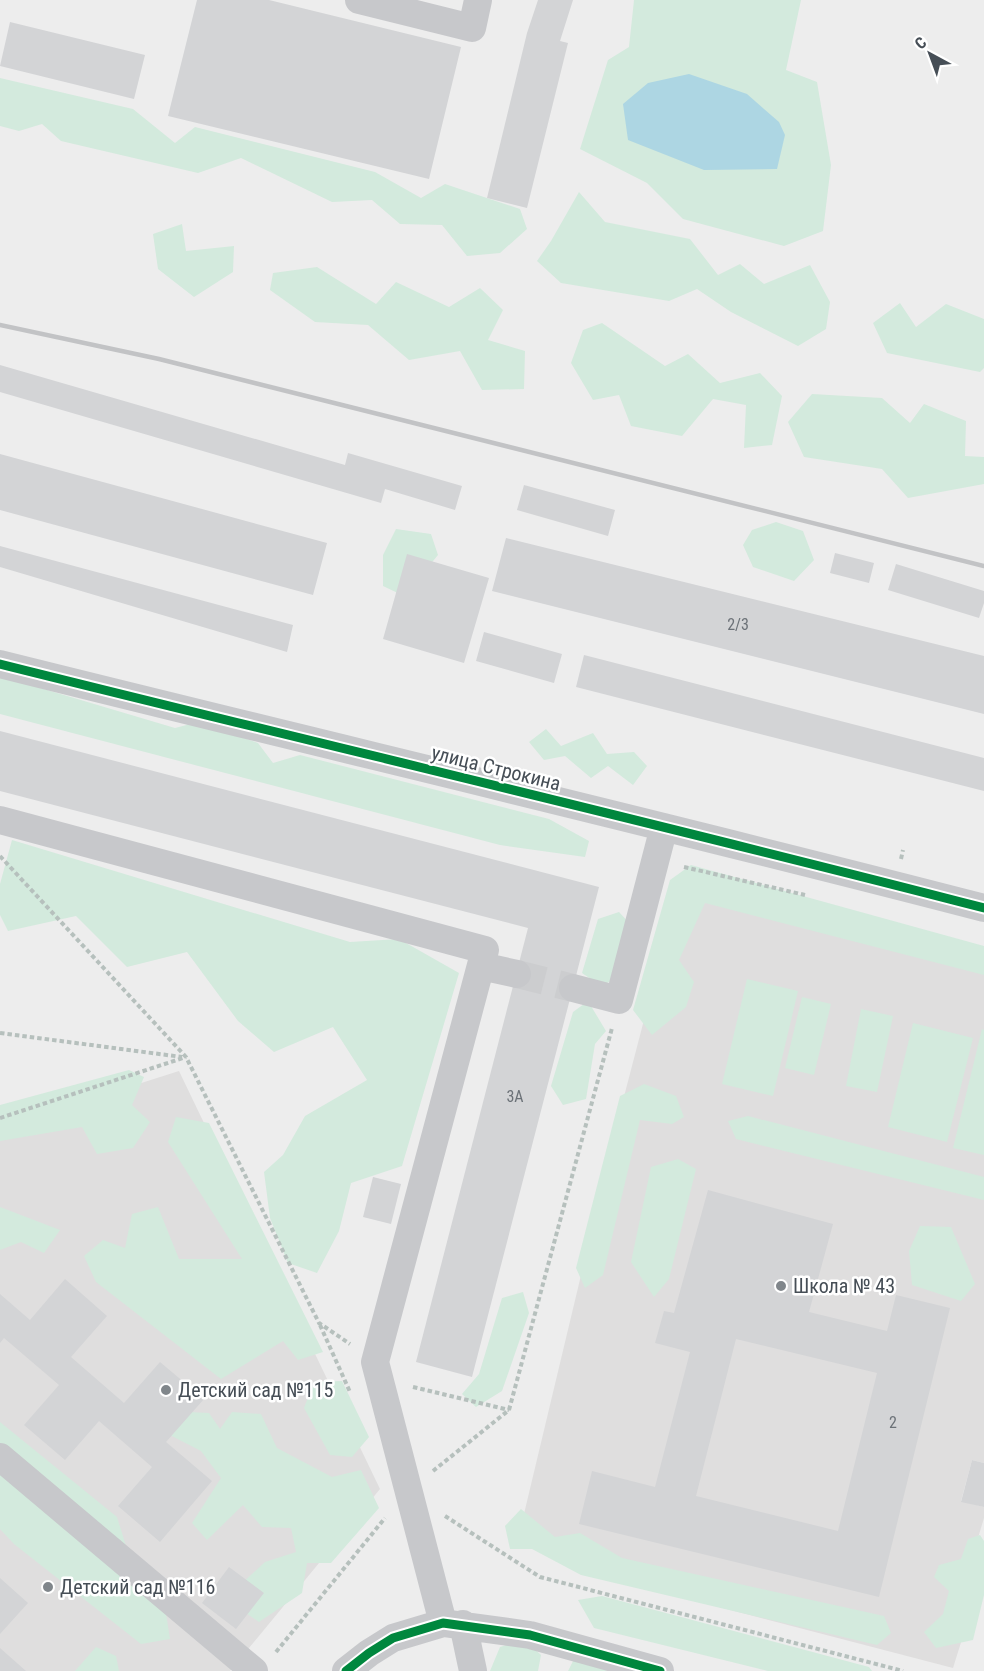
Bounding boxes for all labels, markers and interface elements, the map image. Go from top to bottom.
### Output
north arrow [900,24,960,84]
text: С [911,33,930,53]
house number: 2/3 [727,615,749,634]
street label: улица Строкина [429,740,563,796]
house number: 3А [506,1087,524,1106]
place label: Школа № 43 [793,1274,895,1298]
marker: Школа № 43 [774,1279,788,1293]
place label: Детский сад №115 [178,1378,334,1402]
marker: Детский сад №115 [159,1383,173,1397]
house number: 2 [889,1413,897,1432]
place label: Детский сад №116 [60,1575,215,1599]
marker: Детский сад №116 [41,1580,55,1594]

